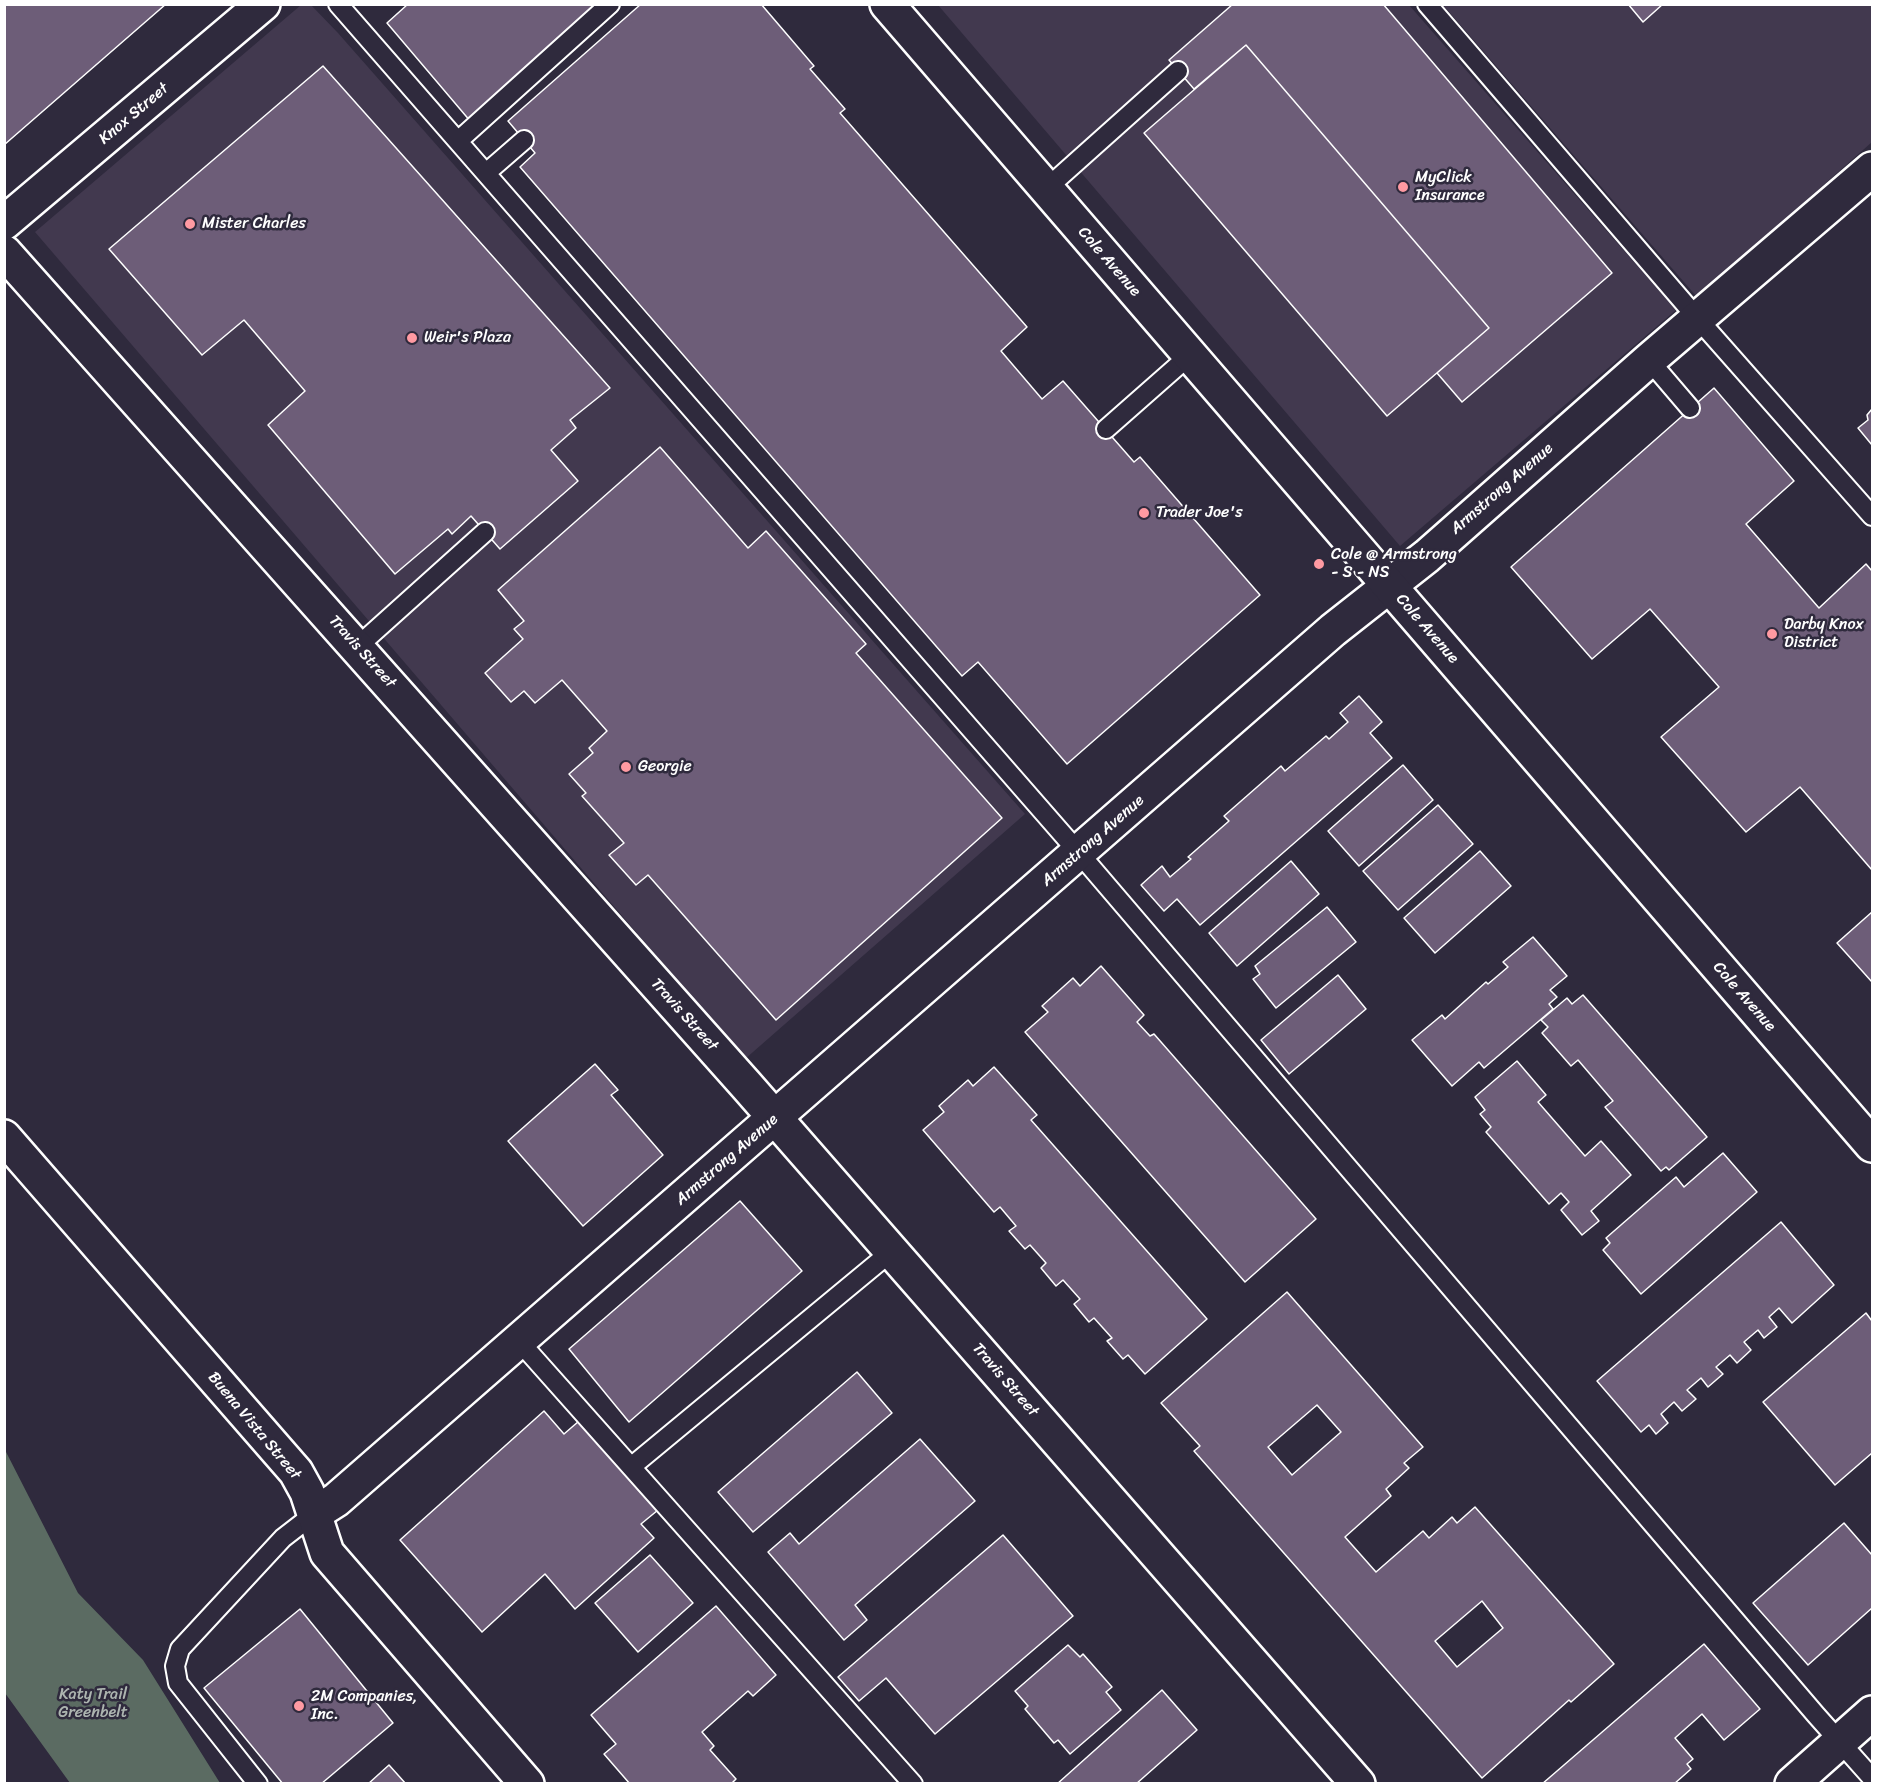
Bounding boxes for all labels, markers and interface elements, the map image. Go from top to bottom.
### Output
street label: Knox Street [95,79,173,149]
place label: MyClick Insurance [1415,168,1485,206]
marker: MyClick Insurance [1396,180,1410,194]
place label: Mister Charles [202,214,306,234]
marker: Mister Charles [183,217,197,231]
street label: Cole Avenue [1074,223,1144,301]
place label: Weir's Plaza [424,328,511,348]
marker: Weir's Plaza [405,331,419,345]
street label: Armstrong Avenue [1447,439,1557,539]
place label: Trader Joe's [1156,503,1243,523]
marker: Trader Joe's [1137,506,1151,520]
place label: Cole @ Armstrong - S - NS [1331,545,1457,583]
marker: Cole @ Armstrong - S - NS [1312,557,1326,571]
street label: Cole Avenue [1392,590,1462,668]
street label: Travis Street [324,612,400,692]
place label: Darby Knox District [1784,615,1864,653]
marker: Darby Knox District [1765,627,1779,641]
place label: Georgie [638,757,692,777]
marker: Georgie [619,760,633,774]
street label: Armstrong Avenue [1038,791,1148,891]
street label: Cole Avenue [1709,958,1779,1036]
street label: Travis Street [646,975,722,1055]
street label: Armstrong Avenue [672,1110,782,1210]
street label: Travis Street [968,1339,1042,1421]
street label: Buena Vista Street [203,1368,305,1484]
park label: Katy Trail Greenbelt [58,1685,128,1723]
place label: 2M Companies, Inc. [311,1687,417,1725]
marker: 2M Companies, Inc. [292,1699,306,1713]

